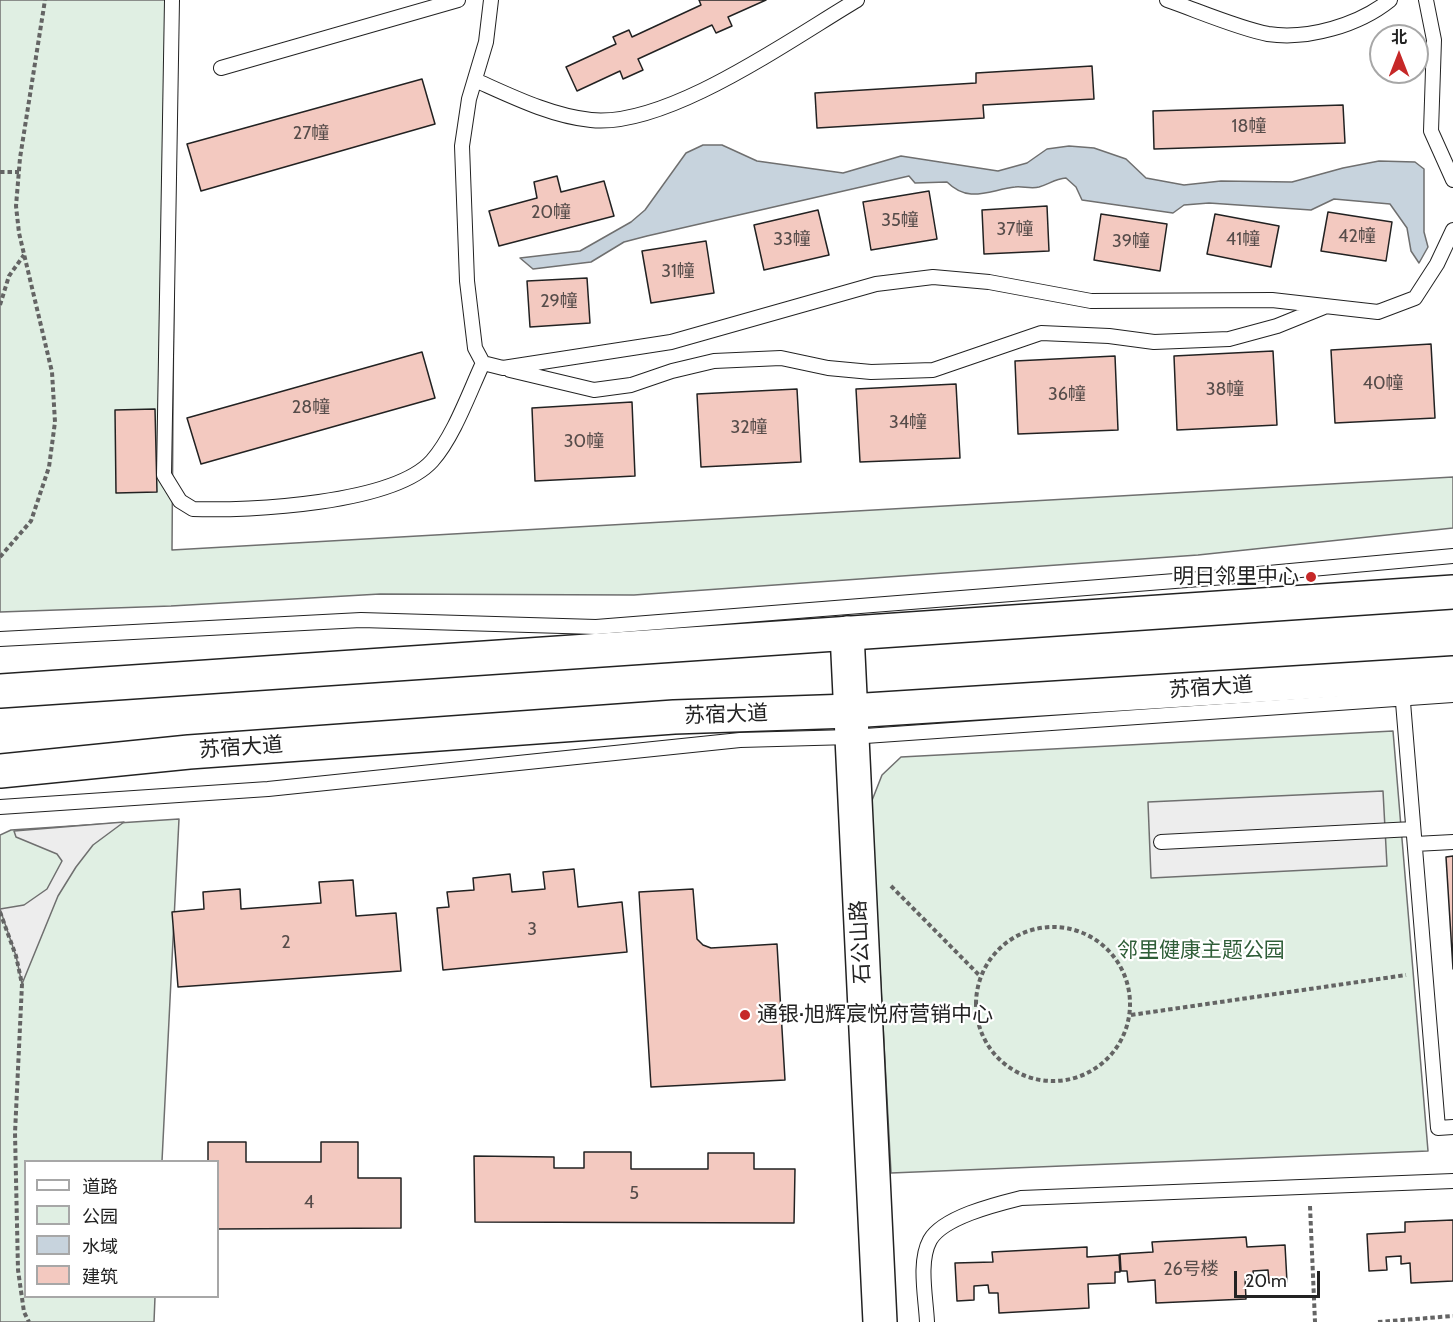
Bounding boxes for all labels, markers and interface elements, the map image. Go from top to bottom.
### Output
north arrow [1369,24,1429,84]
text: 北 [1391,28,1407,47]
house number: 18幢 [1232,116,1266,138]
house number: 27幢 [293,123,329,145]
house number: 20幢 [531,202,571,224]
house number: 35幢 [881,210,919,232]
house number: 37幢 [997,219,1033,241]
house number: 42幢 [1338,226,1376,248]
house number: 33幢 [773,229,811,251]
house number: 41幢 [1226,229,1260,251]
house number: 39幢 [1112,231,1150,253]
house number: 31幢 [661,261,695,283]
house number: 29幢 [540,291,578,313]
house number: 40幢 [1363,373,1403,395]
house number: 38幢 [1206,379,1244,401]
house number: 36幢 [1048,384,1086,406]
house number: 28幢 [292,397,330,419]
house number: 34幢 [889,412,927,434]
house number: 32幢 [730,417,768,439]
house number: 30幢 [564,431,604,453]
place label: 明日邻里中心 [1173,564,1299,590]
marker: 明日邻里中心 [1304,570,1318,584]
street label: 苏宿大道 [1168,673,1254,703]
street label: 苏宿大道 [684,701,768,729]
street label: 苏宿大道 [198,733,284,763]
street label: 石公山路 [846,899,876,985]
house number: 3 [527,919,537,941]
house number: 2 [281,932,291,954]
park label: 邻里健康主题公园 [1117,938,1285,964]
place label: 通银·旭辉宸悦府营销中心 [757,1002,993,1028]
marker: 通银·旭辉宸悦府营销中心 [738,1008,752,1022]
legend [24,1160,219,1298]
text: 道路 [82,1176,118,1198]
house number: 5 [629,1183,639,1205]
house number: 4 [304,1192,314,1214]
text: 公园 [82,1206,118,1228]
text: 水域 [82,1236,118,1258]
house number: 26号楼 [1163,1259,1219,1281]
scale bar [1237,1259,1322,1297]
text: 建筑 [82,1266,118,1288]
text: 20 m [1245,1270,1287,1292]

